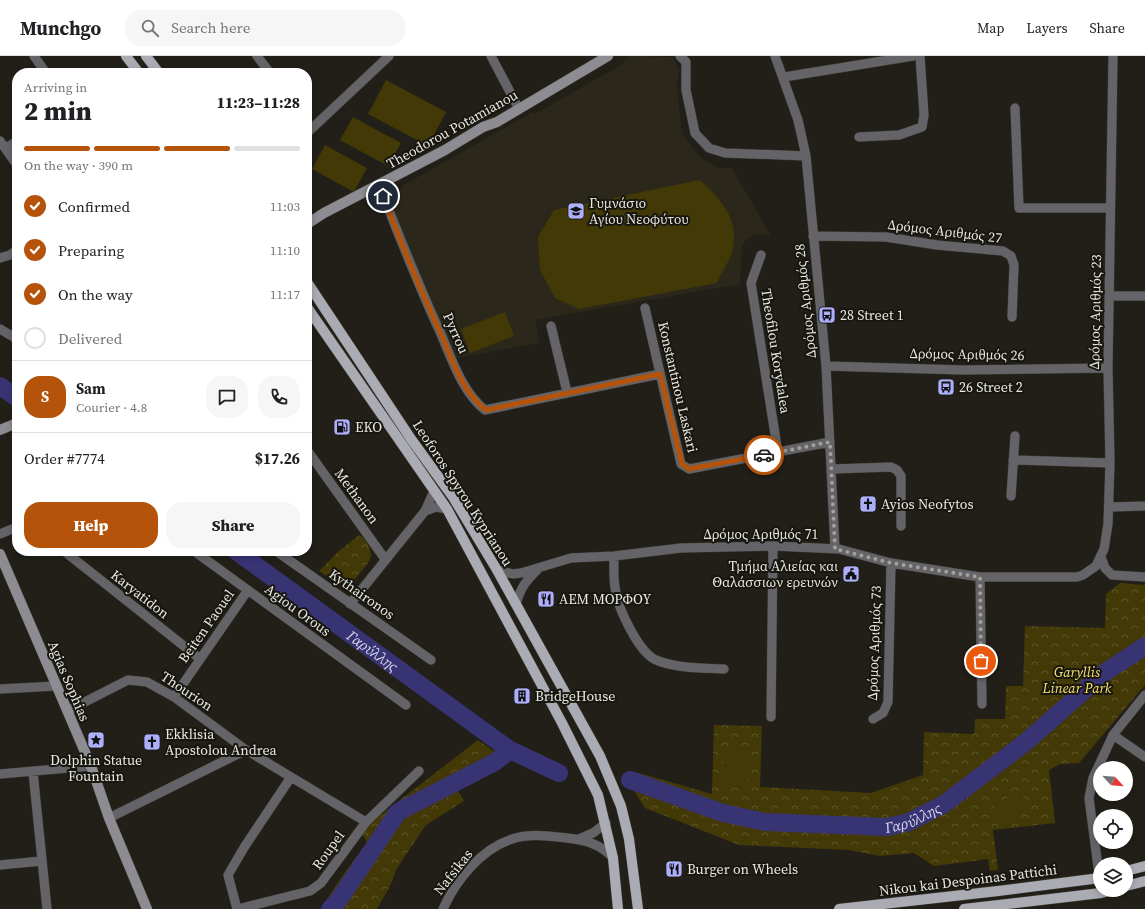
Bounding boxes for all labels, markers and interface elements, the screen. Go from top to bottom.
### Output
search box [125,10,405,46]
text: Munchgo [20,15,101,41]
icon: search [139,17,161,39]
text: Search here [171,17,250,38]
text: Map [977,18,1004,38]
text: Layers [1026,18,1068,38]
text: Share [1090,18,1125,38]
text: Arriving in [24,79,87,96]
street label: Theodorou Potamianou [383,85,521,173]
text: 11:23–11:28 [217,92,300,113]
text: 2 min [24,93,92,129]
text: On the way · 390 m [24,157,133,174]
pin [366,179,400,213]
icon: home [372,185,394,207]
place label: Γυμνάσιο Αγίου Νεοφύτου [589,193,689,229]
icon: check [24,195,46,217]
text: Confirmed [58,196,130,217]
text: 11:03 [270,198,300,215]
school or university icon: Γυμνάσιο Αγίου Νεοφύτου [566,201,586,221]
street label: Δρόμος Αριθμός 27 [887,214,1003,248]
icon: check [24,239,46,261]
text: Preparing [58,240,124,261]
text: 11:10 [270,242,300,259]
street label: Δρόμος Αριθμός 28 [789,243,821,359]
street label: Δρόμος Αριθμός 23 [1084,254,1106,370]
icon: check [24,283,46,305]
text: On the way [58,284,133,305]
text: 11:17 [270,286,300,303]
street label: Theofilou Korydalea [756,287,796,416]
bus stop icon: 28 Street 1 [817,305,837,325]
place label: 28 Street 1 [840,305,904,325]
street label: Pyrrou [438,309,474,357]
street label: Konstantinou Laskari [653,320,703,454]
text: Delivered [58,328,122,349]
street label: Δρόμος Αριθμός 26 [909,343,1025,365]
button: chat [206,376,248,418]
button: phone [258,376,300,418]
bus stop icon: 26 Street 2 [936,377,956,397]
place label: 26 Street 2 [959,377,1023,397]
text: Sam [76,378,106,399]
text: S [41,386,49,407]
text: Courier · 4.8 [76,399,147,416]
street label: Leoforos Spyrou Kyprianou [408,416,518,570]
fuel station icon: EKO [332,417,352,437]
place label: EKO [355,417,382,437]
courier [744,435,784,475]
icon: car [753,444,775,466]
text: Order #7774 [24,448,105,469]
text: $17.26 [255,448,300,469]
street label: Methanon [330,464,384,528]
church icon: Ayios Neofytos [858,494,878,514]
place label: Ayios Neofytos [881,494,974,514]
button: Help [24,502,158,548]
button: Share [166,502,300,548]
street label: Δρόμος Αριθμός 71 [703,524,819,544]
place label: Τμήμα Αλιείας και Θαλάσσιων ερευνών [712,556,838,592]
street label: Kythaironos [325,564,399,624]
public building icon: Τμήμα Αλιείας και Θαλάσσιων ερευνών [841,564,861,584]
street label: Karyatidon [107,565,174,624]
street label: Agiou Orous [261,579,335,641]
street label: Beiten Paouel [173,585,239,667]
street label: Δρόμος Αριθμός 73 [862,585,886,701]
restaurant icon: ΑΕΜ ΜΟΡΦΟΥ [536,589,556,609]
place label: ΑΕΜ ΜΟΡΦΟΥ [559,589,651,609]
water label: Γαρύλλης [342,624,403,677]
street label: Agias Sophias [43,638,95,724]
pin [964,644,998,678]
icon: bag [970,650,992,672]
park label: Garyllis Linear Park [1042,662,1112,698]
street label: Thourion [157,666,217,716]
building icon: BridgeHouse [512,686,532,706]
place label: BridgeHouse [535,686,616,706]
place label: Ekklisia Apostolou Andrea [165,724,278,760]
place icon: Dolphin Statue Fountain [86,730,106,750]
church icon: Ekklisia Apostolou Andrea [142,732,162,752]
place label: Dolphin Statue Fountain [50,750,142,786]
north arrow [1093,761,1133,801]
map controls [1093,761,1133,897]
water label: Γαρύλλης [882,797,945,838]
button: locate [1093,809,1133,849]
street label: Roupel [307,826,349,874]
street label: Nafsikas [429,845,477,899]
button: layers [1093,857,1133,897]
restaurant icon: Burger on Wheels [664,859,684,879]
place label: Burger on Wheels [687,859,798,879]
street label: Nikou kai Despoinas Pattichi [878,859,1058,901]

